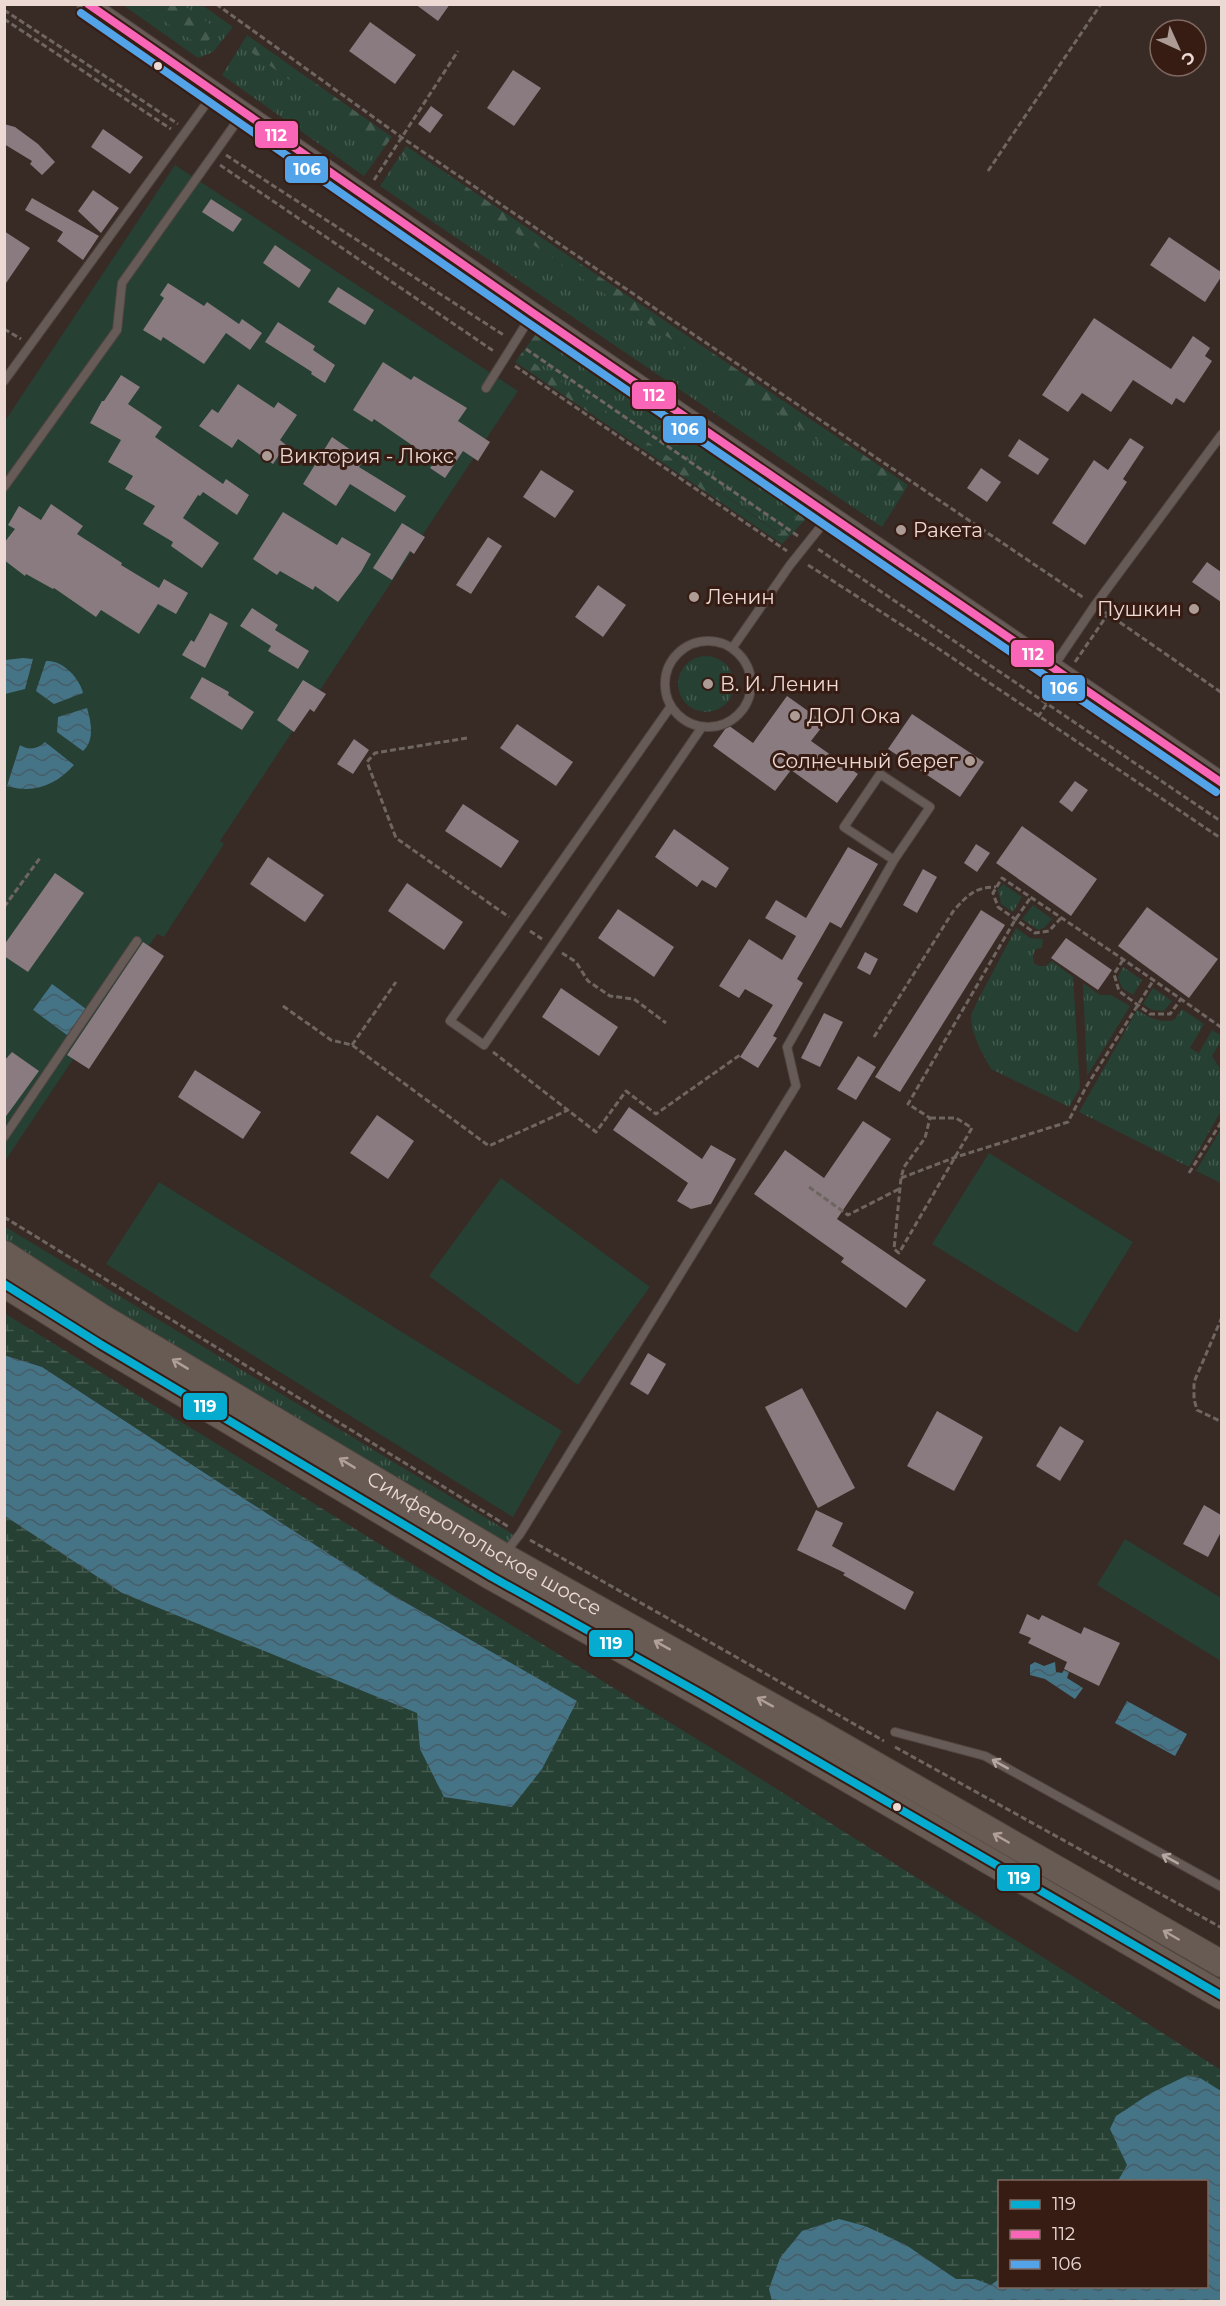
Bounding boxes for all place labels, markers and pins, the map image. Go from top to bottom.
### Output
unlabelled marker [152,60,164,72]
place label: Виктория - Люкс [279,444,454,468]
marker: Виктория - Люкс [260,449,274,463]
place label: Ракета [913,518,983,542]
marker: Ракета [894,523,908,537]
place label: Ленин [706,585,775,609]
marker: Ленин [687,590,701,604]
place label: Пушкин [1097,597,1182,621]
marker: Пушкин [1187,602,1201,616]
place label: В. И. Ленин [720,672,839,696]
marker: В. И. Ленин [701,677,715,691]
place label: ДОЛ Ока [807,704,901,728]
marker: ДОЛ Ока [788,709,802,723]
place label: Солнечный берег [772,749,958,773]
marker: Солнечный берег [963,754,977,768]
unlabelled marker [891,1801,903,1813]

